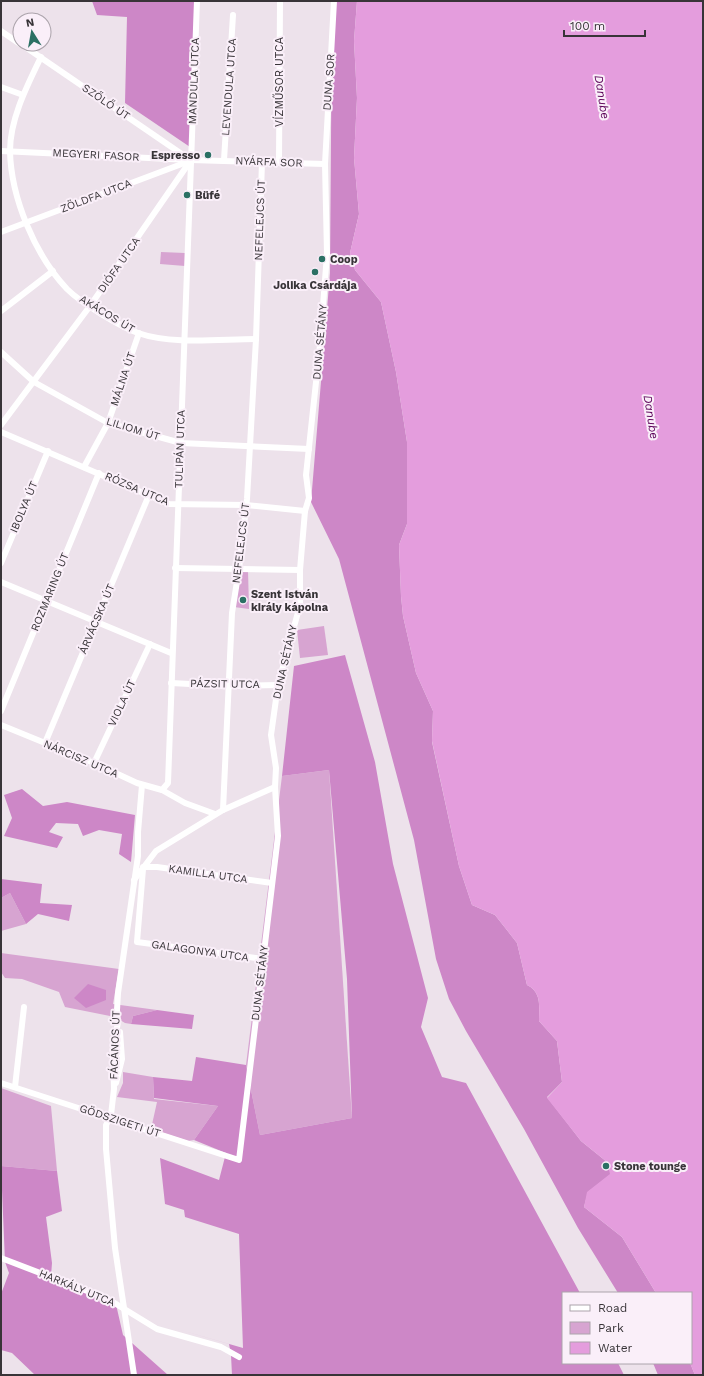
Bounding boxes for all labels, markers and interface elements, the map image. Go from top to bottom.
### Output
north arrow [12,12,52,52]
scale bar [564,12,645,38]
text: N [25,16,35,30]
text: 100 m [570,19,605,33]
street label: VÍZMŰSOR UTCA [272,37,286,127]
street label: MANDULA UTCA [186,38,202,124]
street label: LEVENDULA UTCA [219,38,239,136]
street label: DUNA SOR [321,53,337,111]
water label: Danube [592,74,612,120]
street label: SZŐLŐ ÚT [80,80,133,123]
street label: MEGYERI FASOR [52,146,140,164]
place label: Espresso [151,149,200,162]
marker: Espresso [203,150,213,160]
street label: NYÁRFA SOR [235,153,303,170]
street label: ZÖLDFA UTCA [58,176,133,216]
street label: NEFELEJCS ÚT [251,179,268,261]
place label: Büfé [195,189,220,202]
marker: Büfé [182,190,192,200]
street label: DIÓFA UTCA [94,234,143,295]
place label: Coop [330,253,358,266]
marker: Coop [317,254,327,264]
marker: Jolika Csárdája [310,267,320,277]
place label: Jolika Csárdája [273,279,357,292]
street label: AKÁCOS ÚT [77,291,138,336]
street label: DUNA SÉTÁNY [309,303,330,380]
street label: MÁLNA ÚT [107,350,138,408]
water label: Danube [641,394,661,440]
street label: TULIPÁN UTCA [171,409,188,488]
street label: LILIOM ÚT [105,414,162,443]
street label: RÓZSA UTCA [103,469,172,508]
street label: IBOLYA ÚT [6,479,41,535]
street label: NEFELEJCS ÚT [229,501,252,584]
street label: ROZMARING ÚT [27,550,72,633]
street label: ÁRVÁCSKA ÚT [75,581,118,656]
place label: Szent István király kápolna [251,588,329,614]
marker: Szent István király kápolna [238,595,248,605]
street label: DUNA SÉTÁNY [269,623,300,700]
street label: PÁZSIT UTCA [190,676,260,691]
street label: VIOLA ÚT [105,677,139,728]
street label: NÁRCISZ UTCA [42,736,121,781]
street label: KAMILLA UTCA [168,862,248,886]
street label: GALAGONYA UTCA [150,938,250,964]
street label: DUNA SÉTÁNY [248,944,271,1021]
street label: FÁCÁNOS ÚT [106,1010,123,1080]
street label: GÖDSZIGETI ÚT [78,1101,163,1140]
place label: Stone tounge [614,1160,686,1173]
marker: Stone tounge [601,1161,611,1171]
street label: HARKÁLY UTCA [37,1266,117,1309]
legend [562,1292,692,1364]
text: Road [598,1301,627,1315]
text: Park [598,1321,624,1335]
text: Water [598,1341,633,1355]

